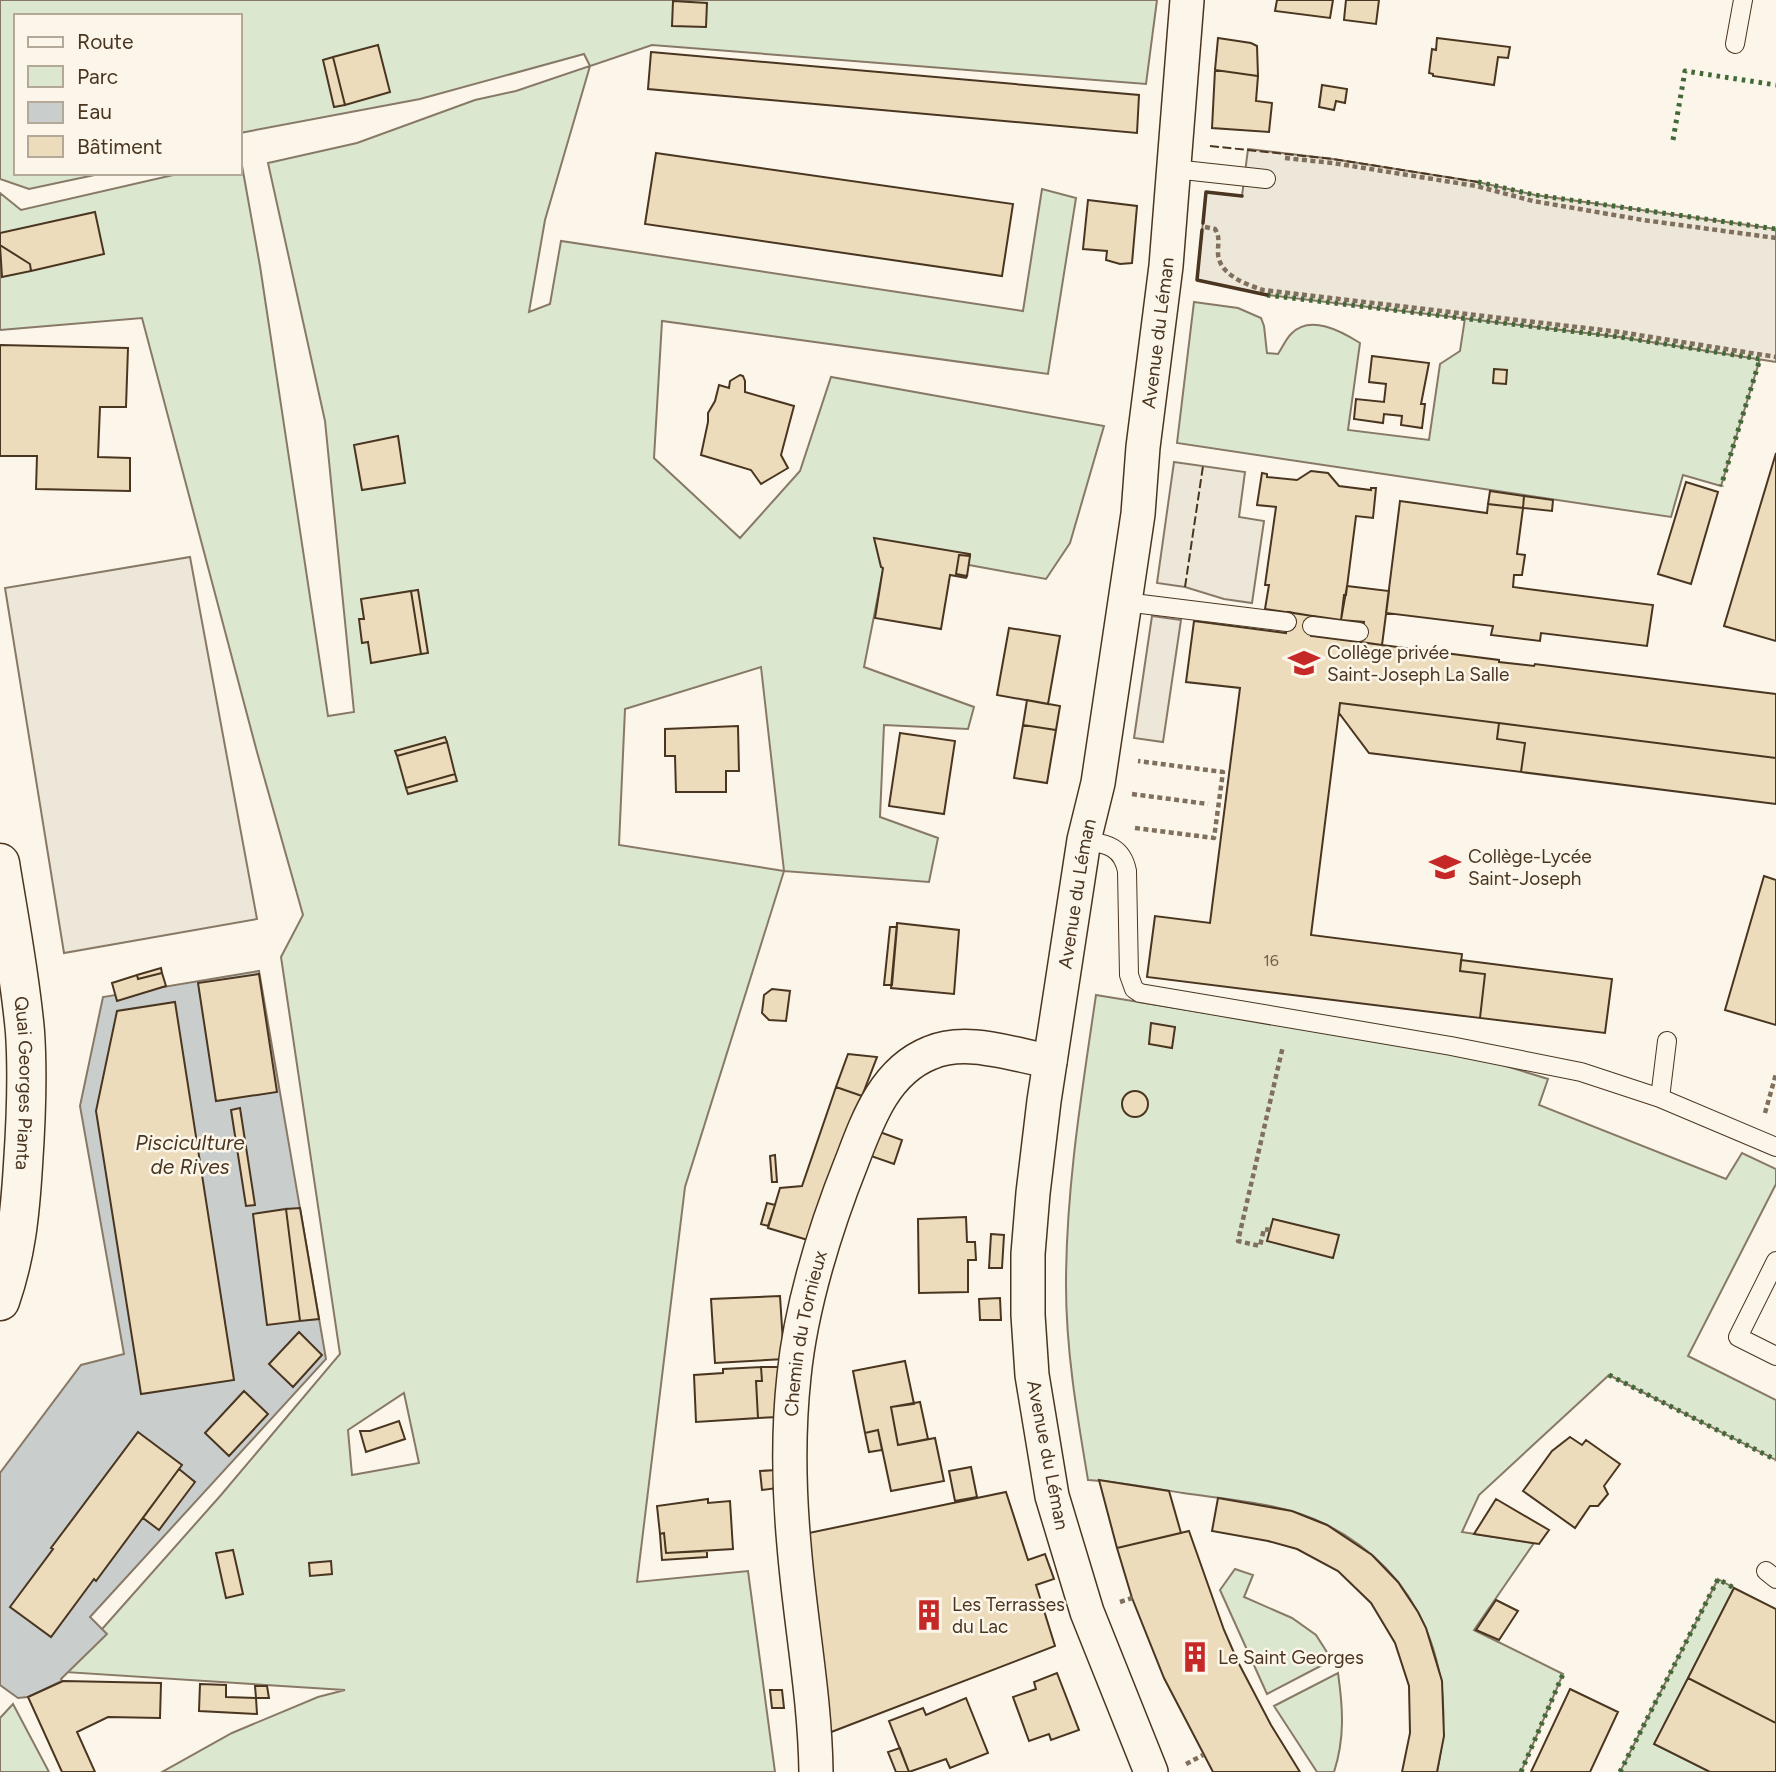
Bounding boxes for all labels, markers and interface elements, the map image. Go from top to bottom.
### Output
legend [14,14,242,175]
text: Route [77,29,133,54]
text: Parc [77,64,118,89]
text: Eau [77,99,112,124]
text: Bâtiment [77,134,162,159]
street label: Avenue du Léman [1136,256,1178,410]
place label: Collège privée Saint-Joseph La Salle [1327,641,1509,686]
school or university icon: Collège privée Saint-Joseph La Salle [1287,646,1321,680]
street label: Avenue du Léman [1053,816,1100,971]
place label: Collège-Lycée Saint-Joseph [1468,845,1592,890]
school or university icon: Collège-Lycée Saint-Joseph [1428,850,1462,884]
house number: 16 [1263,951,1279,970]
street label: Quai Georges Pianta [10,995,38,1171]
water label: Pisciculture de Rives [135,1130,245,1179]
street label: Chemin du Tornieux [779,1248,831,1417]
street label: Avenue du Léman [1022,1378,1074,1532]
place label: Les Terrasses du Lac [952,1593,1065,1638]
building icon: Les Terrasses du Lac [912,1598,946,1632]
building icon: Le Saint Georges [1178,1640,1212,1674]
place label: Le Saint Georges [1218,1646,1364,1669]

